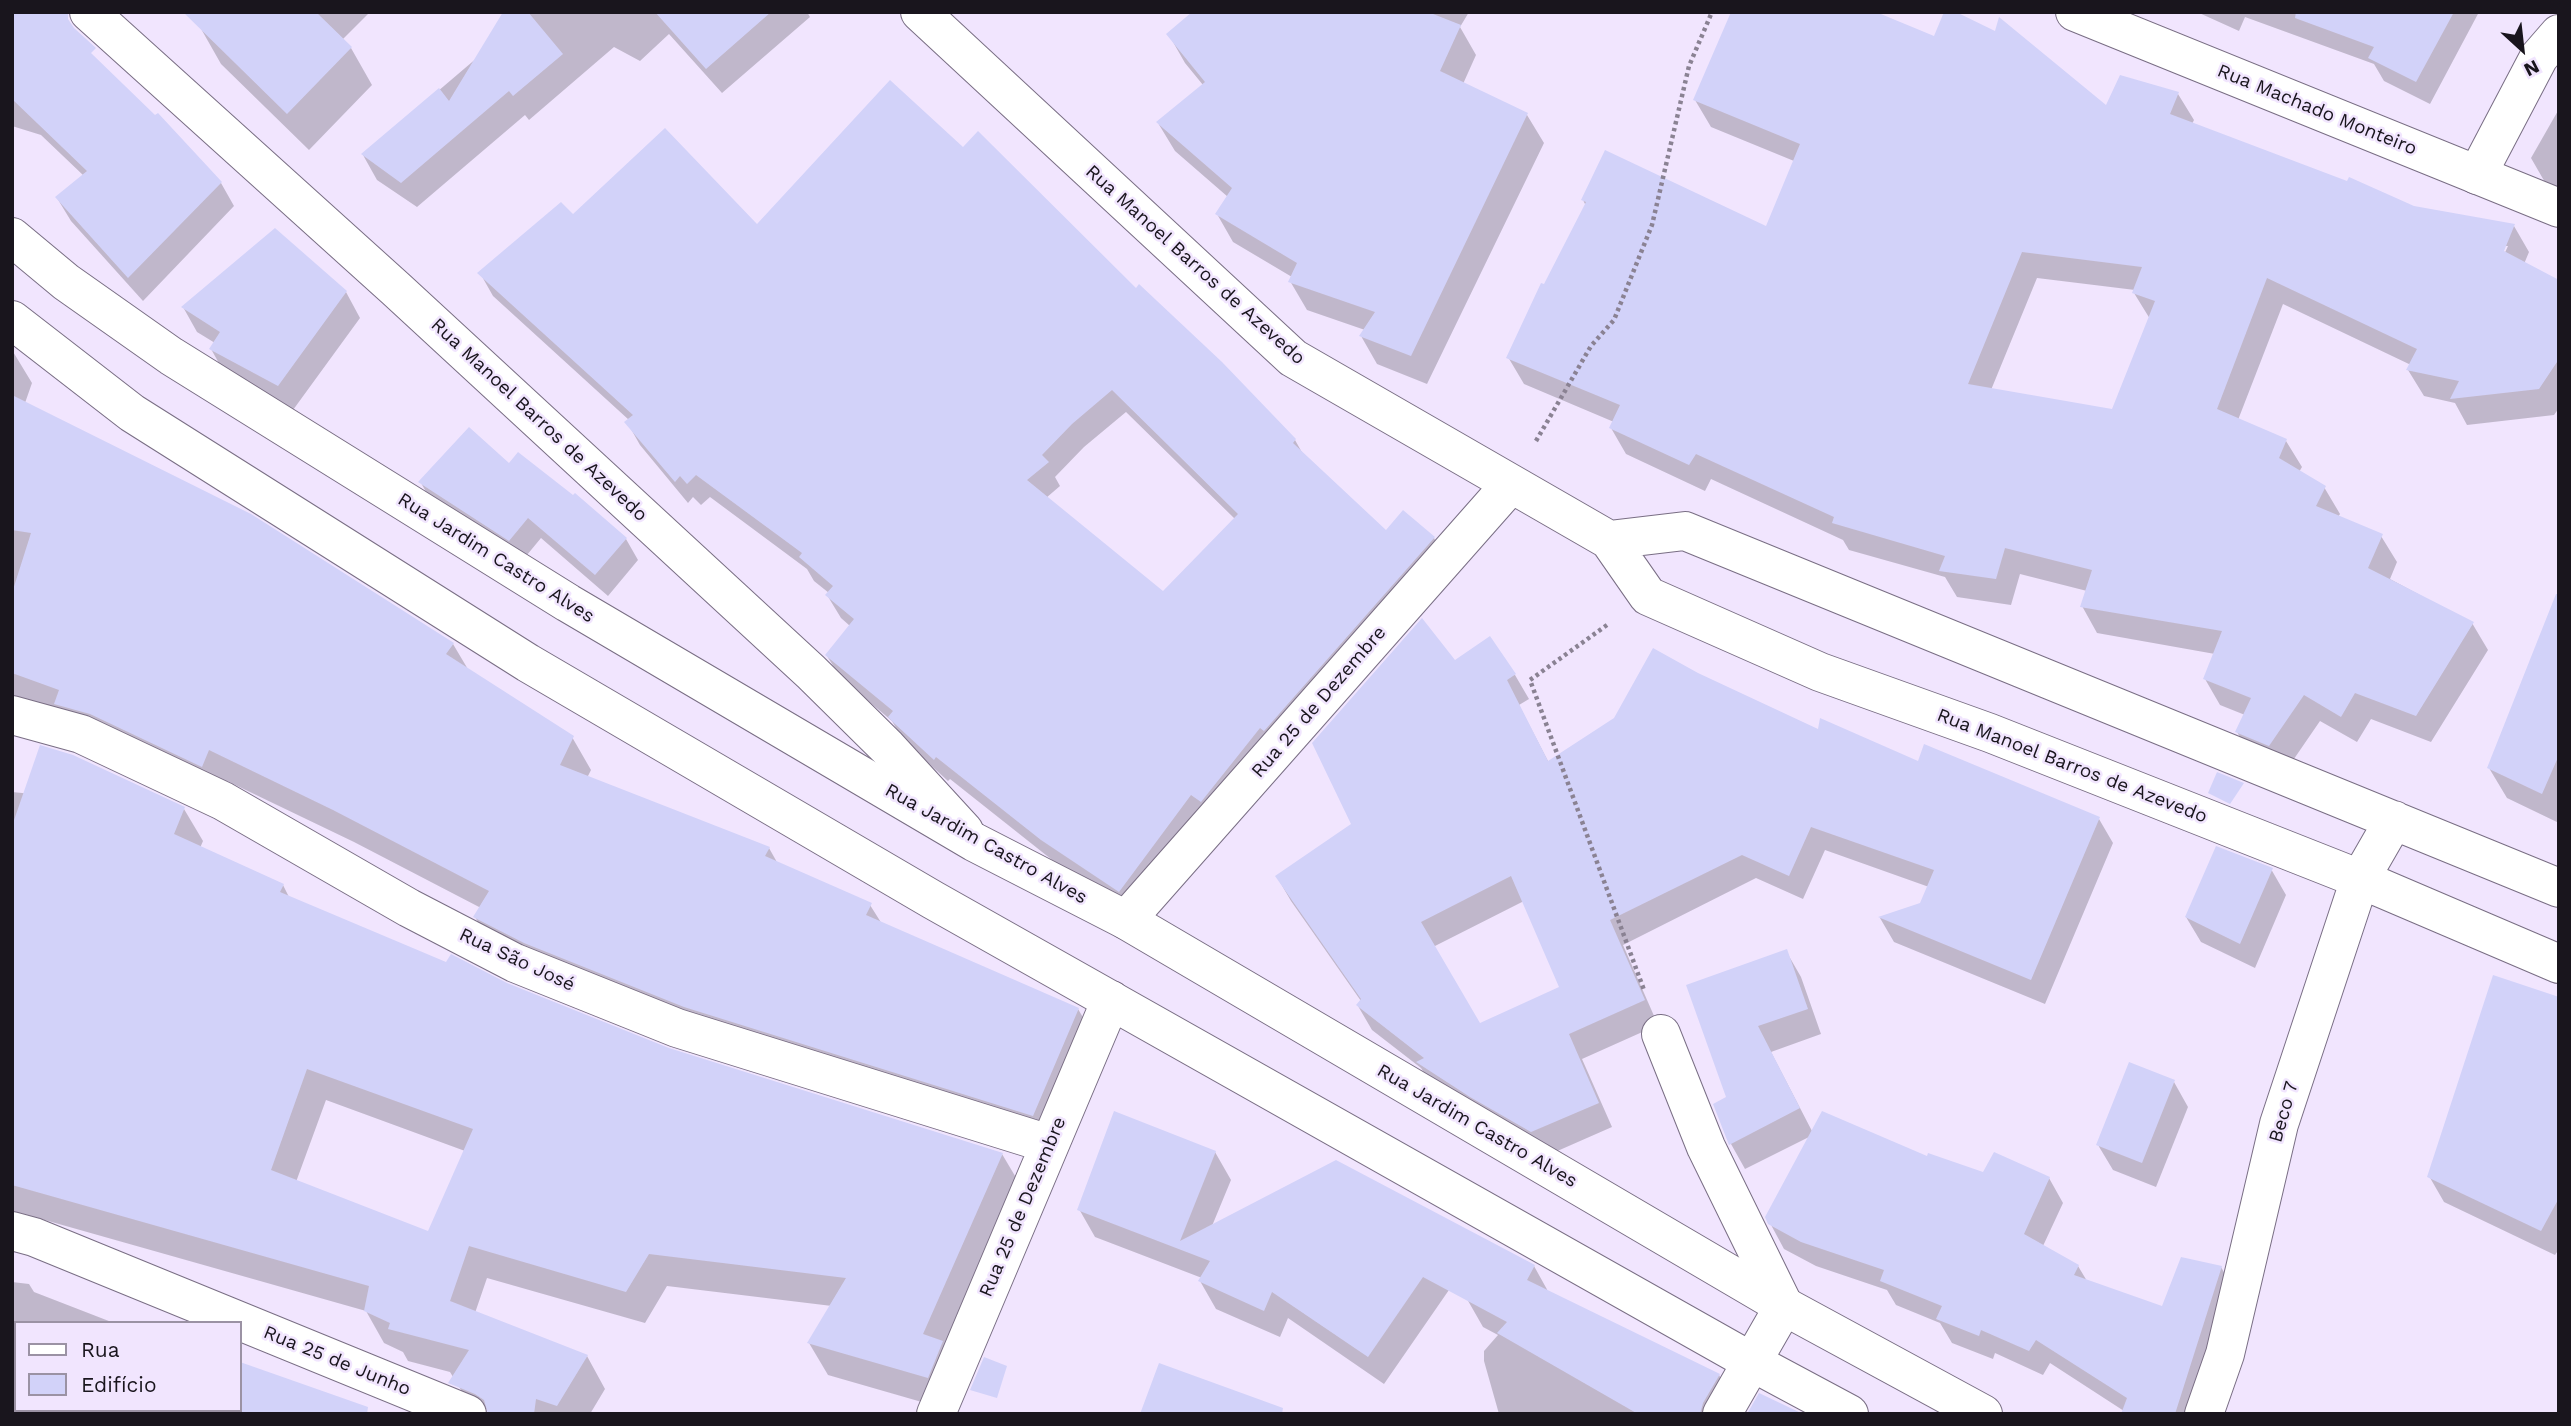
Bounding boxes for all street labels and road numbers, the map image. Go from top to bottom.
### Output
street label: Rua Machado Monteiro [2214,60,2420,160]
street label: Rua Manoel Barros de Azevedo [1080,160,1310,370]
street label: Rua Manoel Barros de Azevedo [426,314,652,526]
street label: Rua Jardim Castro Alves [394,488,598,628]
street label: Rua 25 de Dezembre [1247,622,1391,782]
street label: Rua Manoel Barros de Azevedo [1934,704,2210,828]
street label: Rua Jardim Castro Alves [881,779,1091,909]
street label: Rua São José [456,923,578,997]
street label: Rua Jardim Castro Alves [1373,1059,1581,1193]
street label: Beco 7 [2264,1079,2304,1145]
street label: Rua 25 de Dezembre [975,1114,1071,1300]
street label: Rua 25 de Junho [260,1321,414,1401]

